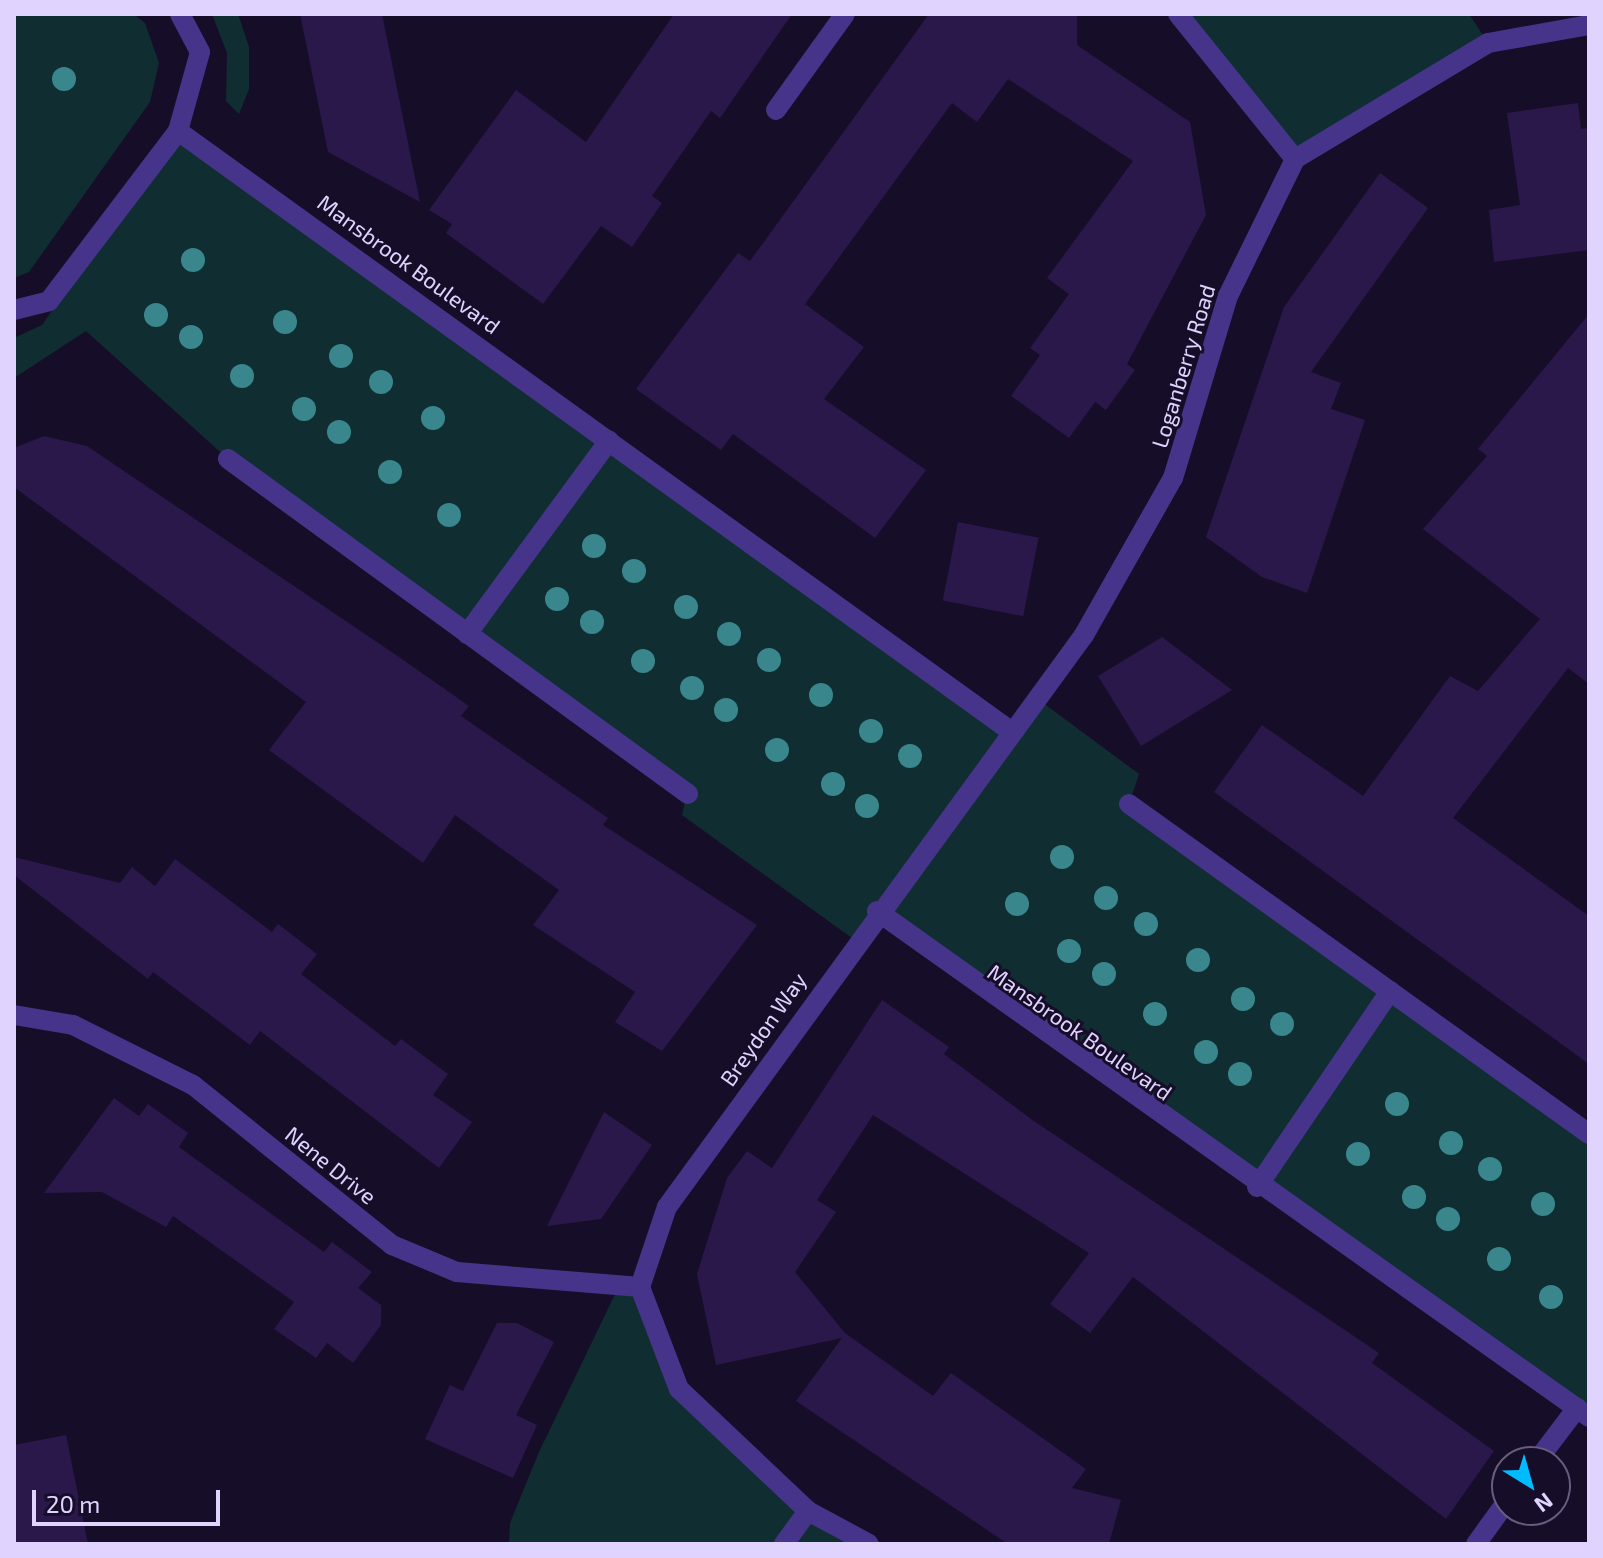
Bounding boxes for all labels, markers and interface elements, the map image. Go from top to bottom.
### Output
street label: Mansbrook Boulevard [313,189,505,339]
street label: Loganberry Road [1146,281,1220,451]
street label: Mansbrook Boulevard [983,958,1177,1106]
street label: Breydon Way [714,967,812,1091]
street label: Nene Drive [280,1120,382,1210]
north arrow [1491,1446,1571,1526]
scale bar [36,1474,224,1524]
text: N [1530,1488,1558,1519]
text: 20 m [46,1489,100,1518]

